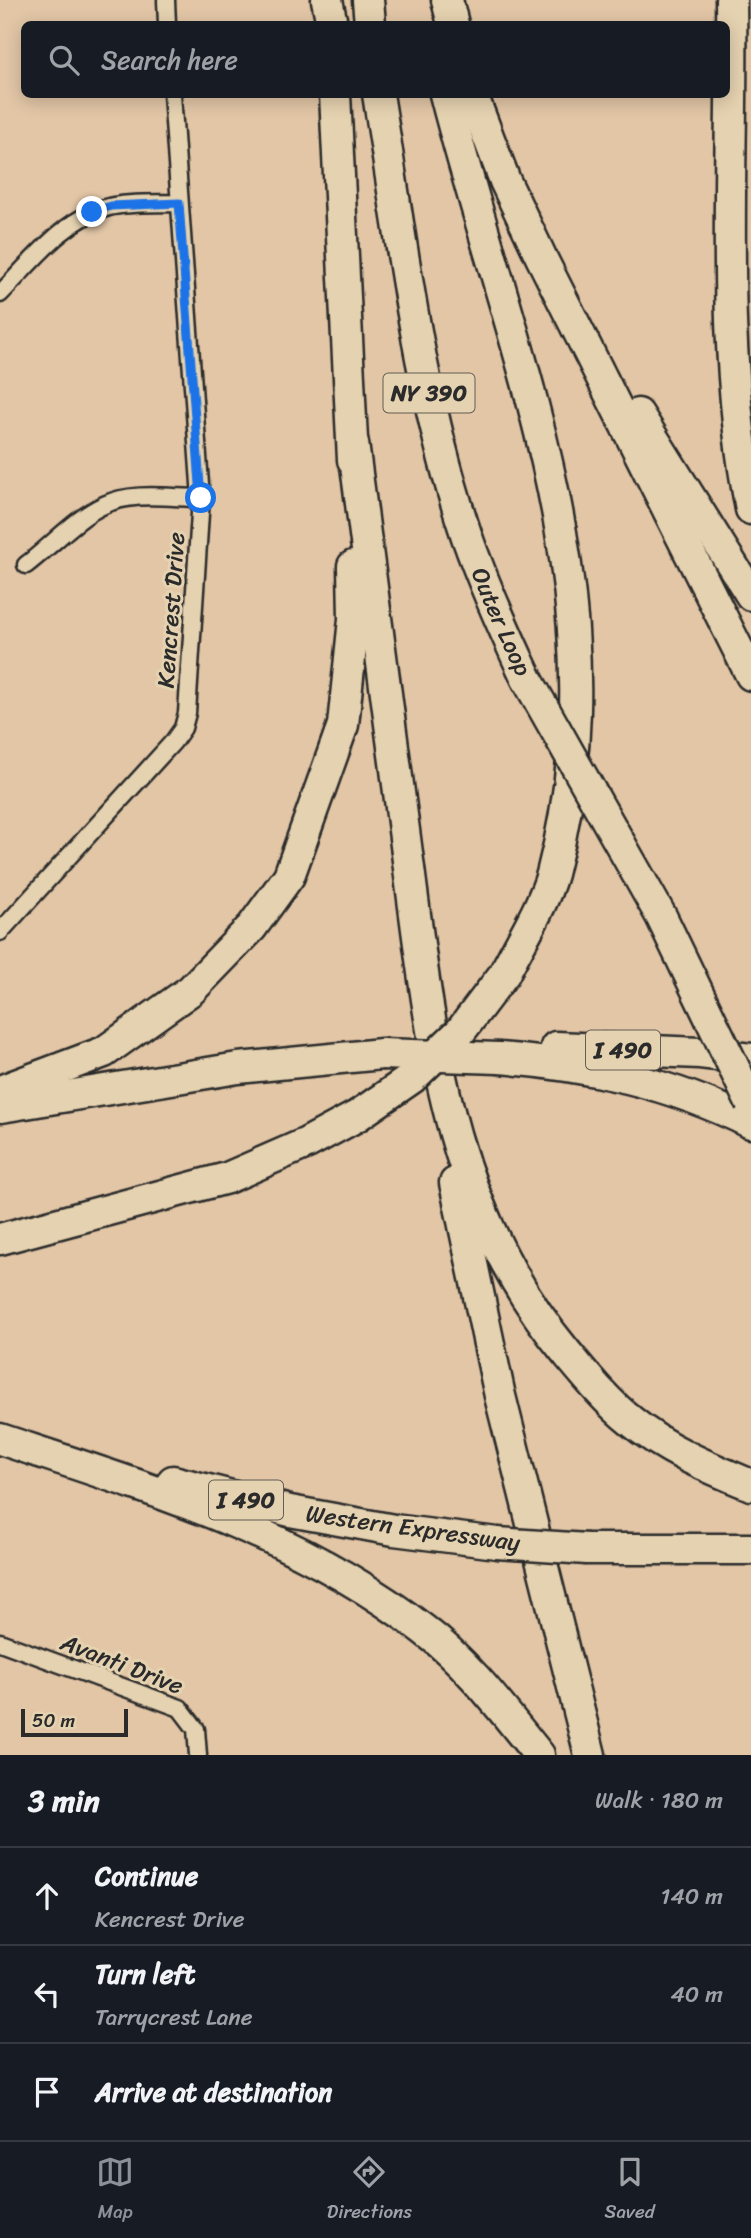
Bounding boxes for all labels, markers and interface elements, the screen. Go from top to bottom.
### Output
search box [21,21,730,98]
text: Search here [101,37,238,83]
icon: search [45,41,83,79]
route end [76,196,107,227]
road number: NY 390 [384,374,474,412]
route start [185,482,216,513]
street label: Kencrest Drive [145,531,197,689]
street label: Outer Loop [459,561,544,684]
road number: I 490 [586,1030,660,1070]
road number: I 490 [209,1480,283,1520]
street label: Western Expressway [303,1492,523,1564]
street label: Avanti Drive [53,1621,190,1707]
text: 50 m [32,1704,75,1737]
scale bar [21,1706,128,1738]
text: 3 min [28,1774,100,1828]
text: Walk · 180 m [595,1780,723,1821]
text: Continue [95,1853,198,1899]
text: 140 m [661,1876,723,1917]
icon: ahead [28,1877,66,1915]
text: Kencrest Drive [95,1899,245,1940]
text: Turn left [95,1951,195,1997]
text: 40 m [670,1974,723,2015]
icon: left [28,1975,66,2013]
text: Tarrycrest Lane [95,1997,252,2038]
text: Arrive at destination [95,2069,332,2115]
icon: arrive [28,2073,66,2111]
tab: Map [96,2153,134,2228]
tab: Directions [327,2153,412,2228]
tab: Saved [605,2153,655,2228]

